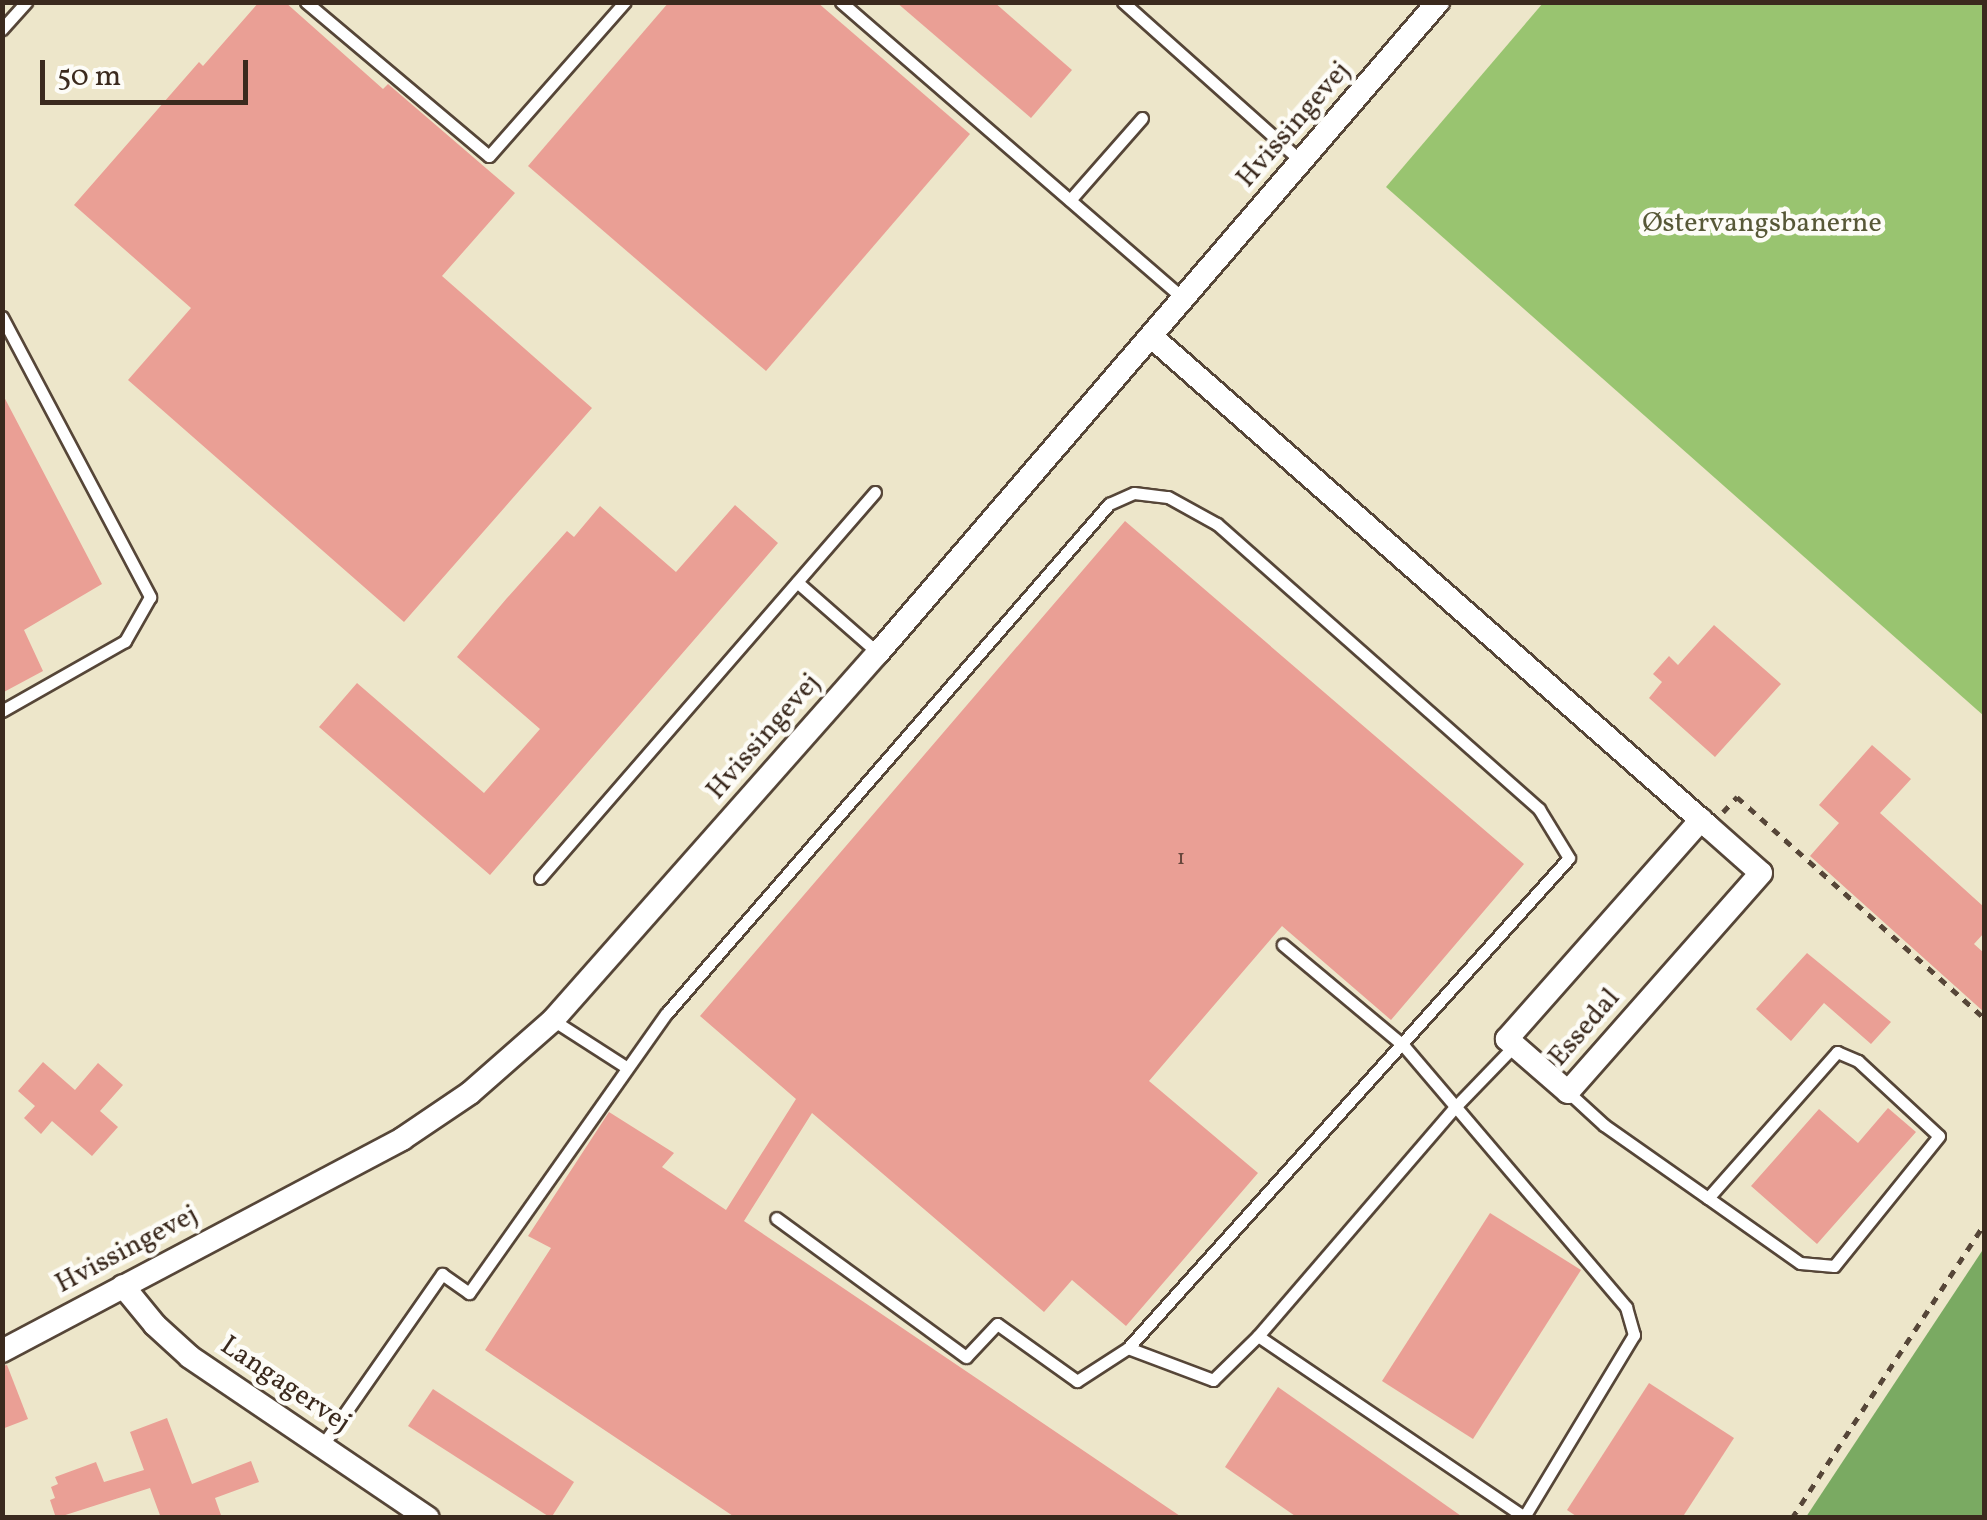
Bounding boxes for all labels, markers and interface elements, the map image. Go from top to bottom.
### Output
scale bar [45,40,252,102]
street label: Hvissingevej [1230,55,1358,195]
text: 50 m [57,56,121,98]
park label: Østervangsbanerne [1642,207,1882,241]
street label: Hvissingevej [700,667,828,807]
house number: 1 [1177,846,1185,872]
street label: Essedal [1542,982,1628,1074]
street label: Hvissingevej [50,1198,204,1302]
street label: Langagervej [214,1329,356,1441]

